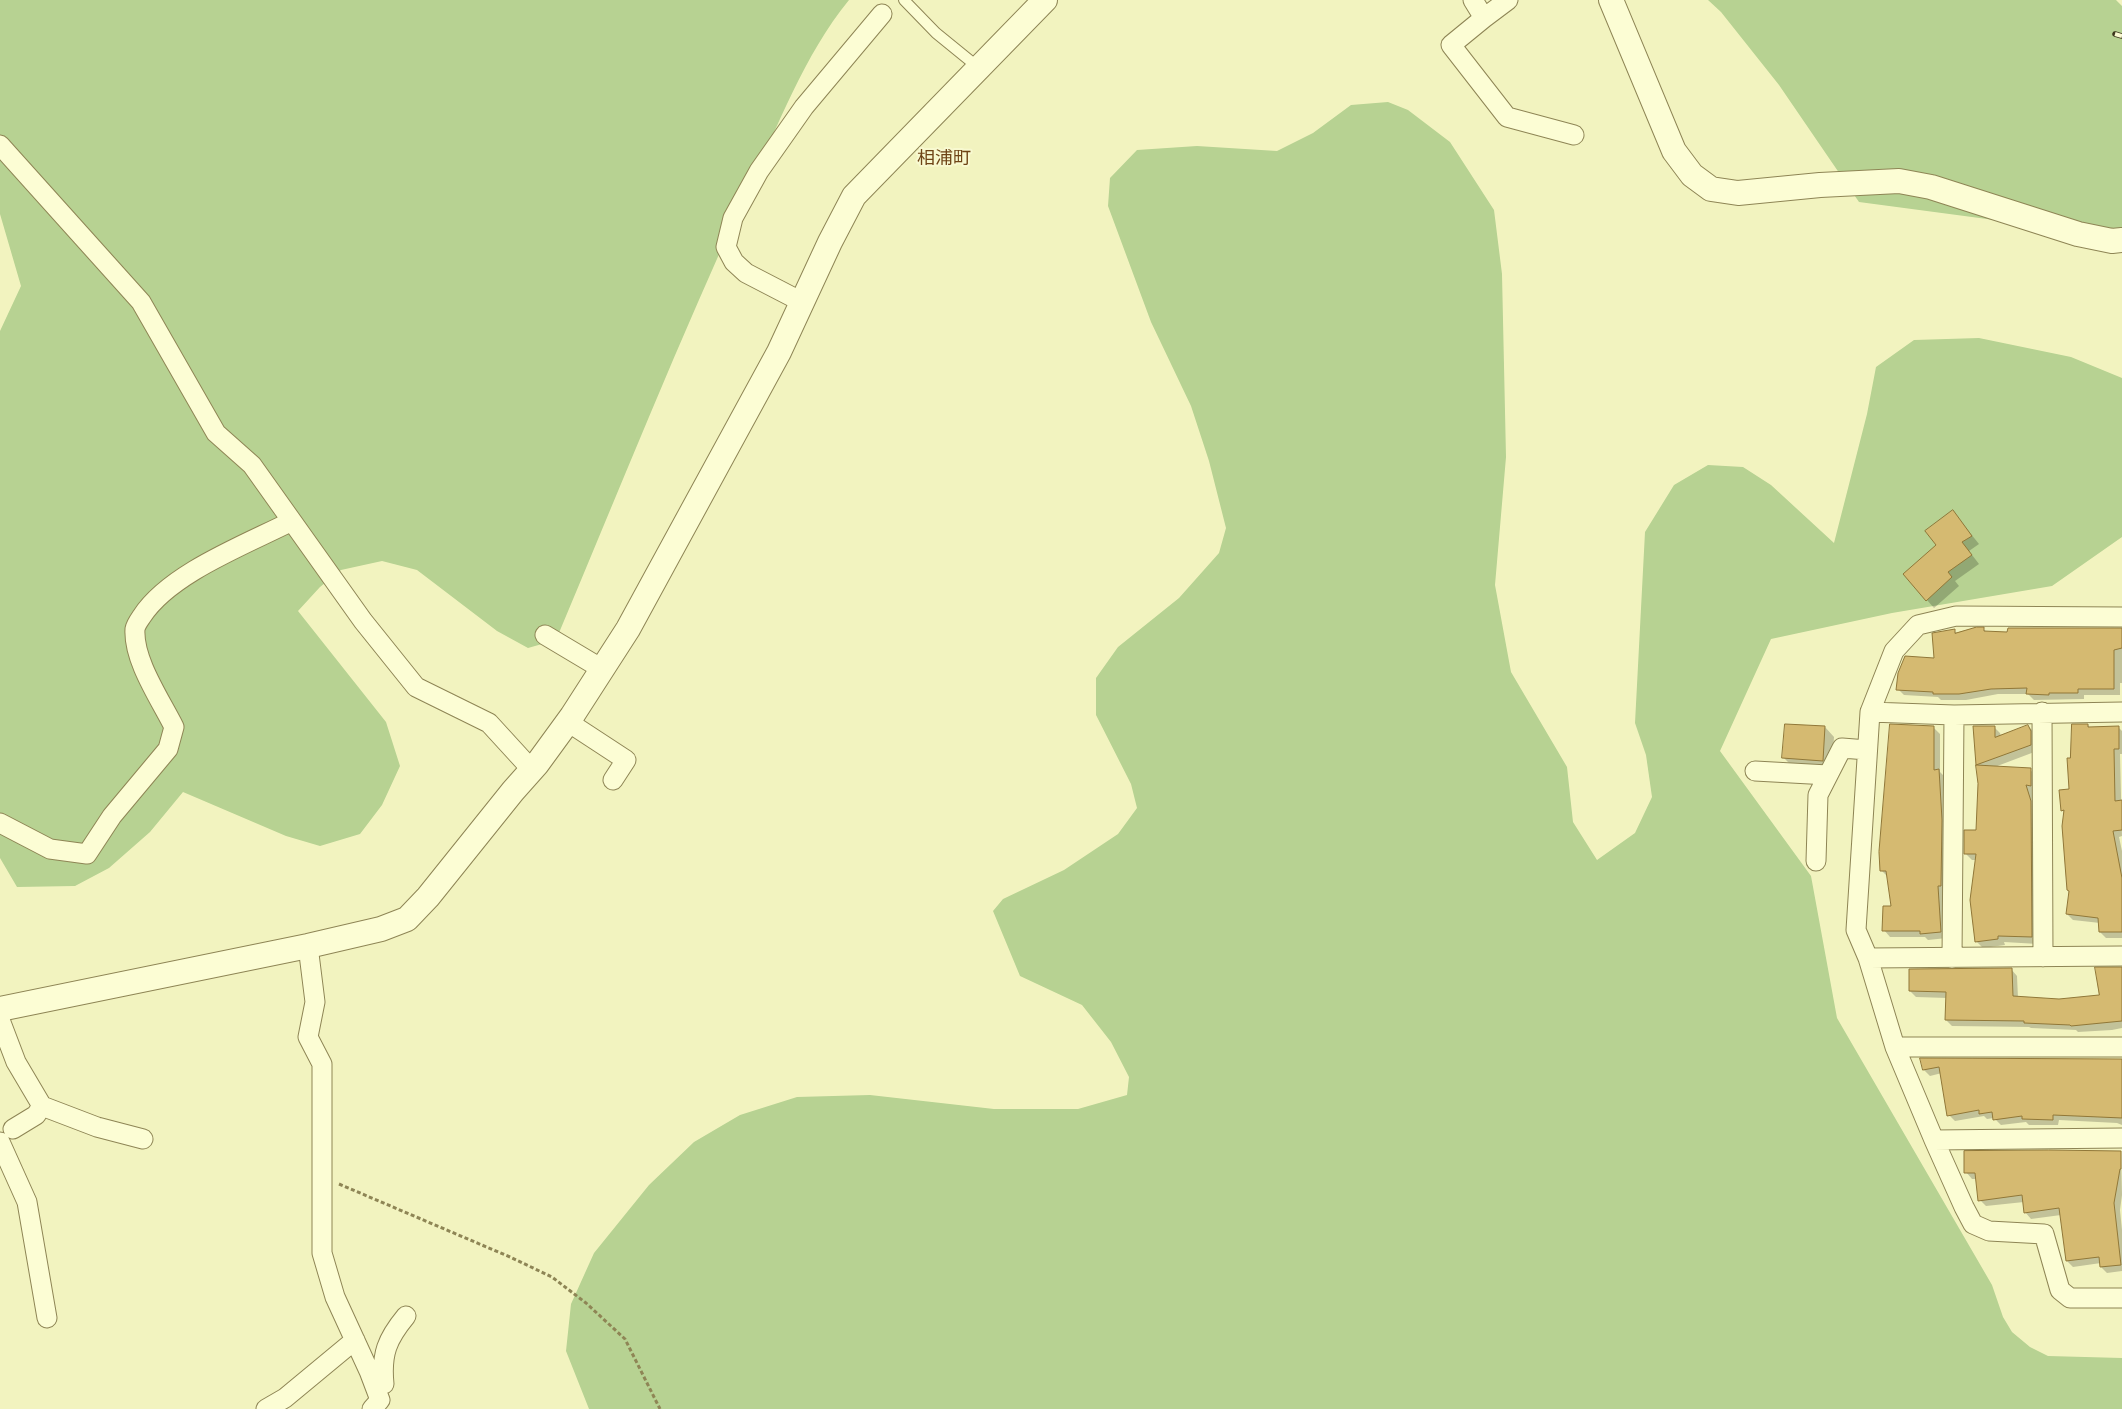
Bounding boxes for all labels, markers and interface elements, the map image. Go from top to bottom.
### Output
district label: 相浦町 [917,148,971,170]

